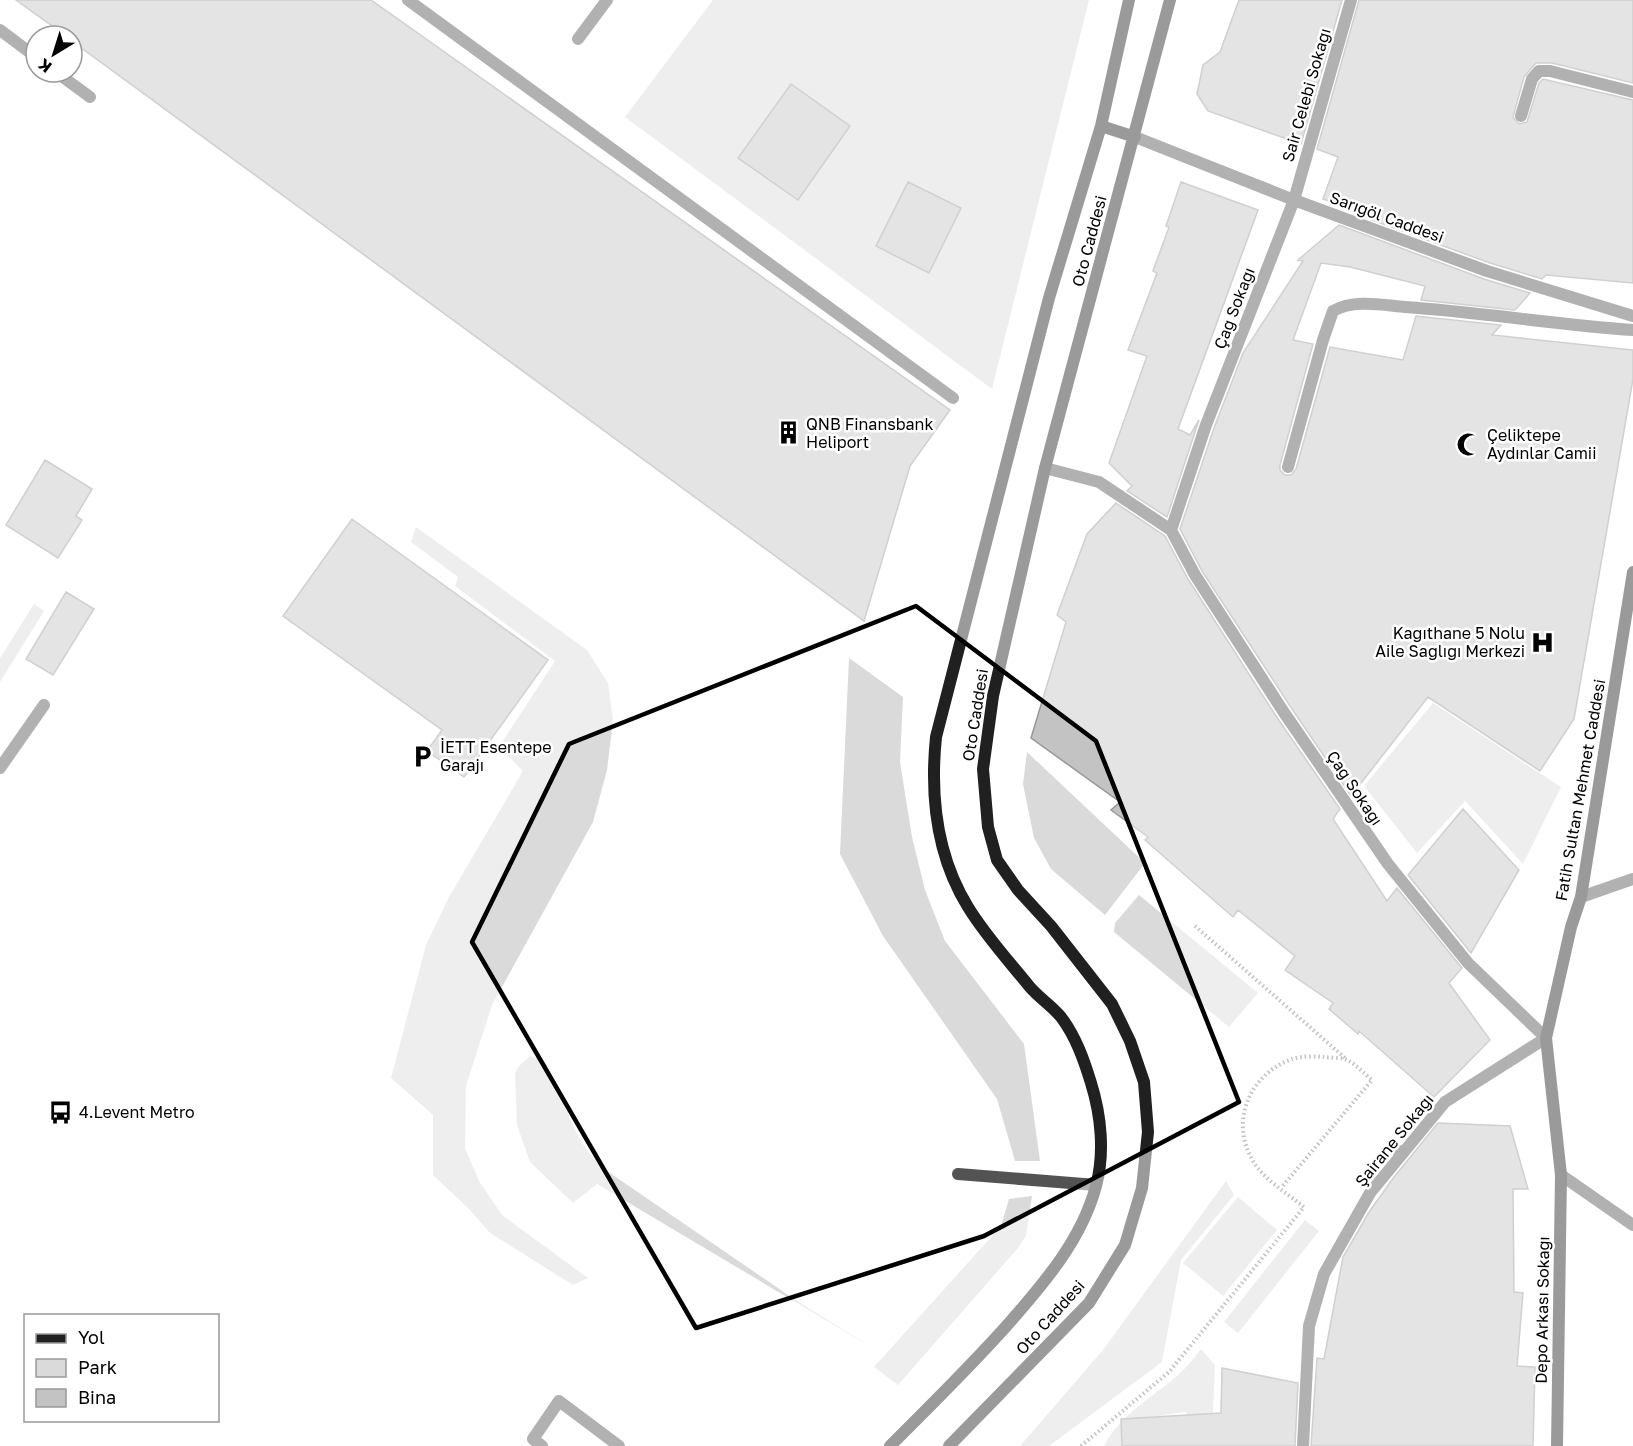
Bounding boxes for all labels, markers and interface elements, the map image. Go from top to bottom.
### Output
north arrow [24,24,84,84]
street label: Sair Celebi Sokağı [1277,26,1335,164]
text: K [34,54,55,77]
street label: Sarıgöl Caddesi [1327,187,1447,247]
street label: Oto Caddesi [1067,193,1111,289]
street label: Çağ Sokağı [1209,264,1259,352]
place label: QNB Finansbank Heliport [806,414,934,452]
building icon: QNB Finansbank Heliport [775,420,801,446]
place label: Çeliktepe Aydınlar Camii [1487,425,1596,463]
mosque icon: Çeliktepe Aydınlar Camii [1456,431,1482,457]
place label: Kağıthane 5 Nolu Aile Sağlığı Merkezi [1375,623,1525,661]
hospital icon: Kağıthane 5 Nolu Aile Sağlığı Merkezi [1530,629,1556,655]
street label: Oto Caddesi [958,667,992,763]
street label: Fatih Sultan Mehmet Caddesi [1551,677,1609,903]
place label: İETT Esentepe Garajı [440,737,551,775]
parking icon: İETT Esentepe Garajı [409,743,435,769]
street label: Çağ Sokağı [1323,747,1387,829]
street label: Şairane Sokağı [1350,1090,1438,1190]
bus stop icon: 4.Levent Metro [48,1099,74,1125]
place label: 4.Levent Metro [79,1102,195,1122]
street label: Depo Arkası Sokağı [1531,1236,1553,1384]
street label: Oto Caddesi [1011,1276,1089,1358]
legend [24,1314,219,1422]
text: Yol [78,1326,105,1348]
text: Park [78,1356,117,1378]
text: Bina [78,1386,116,1408]

